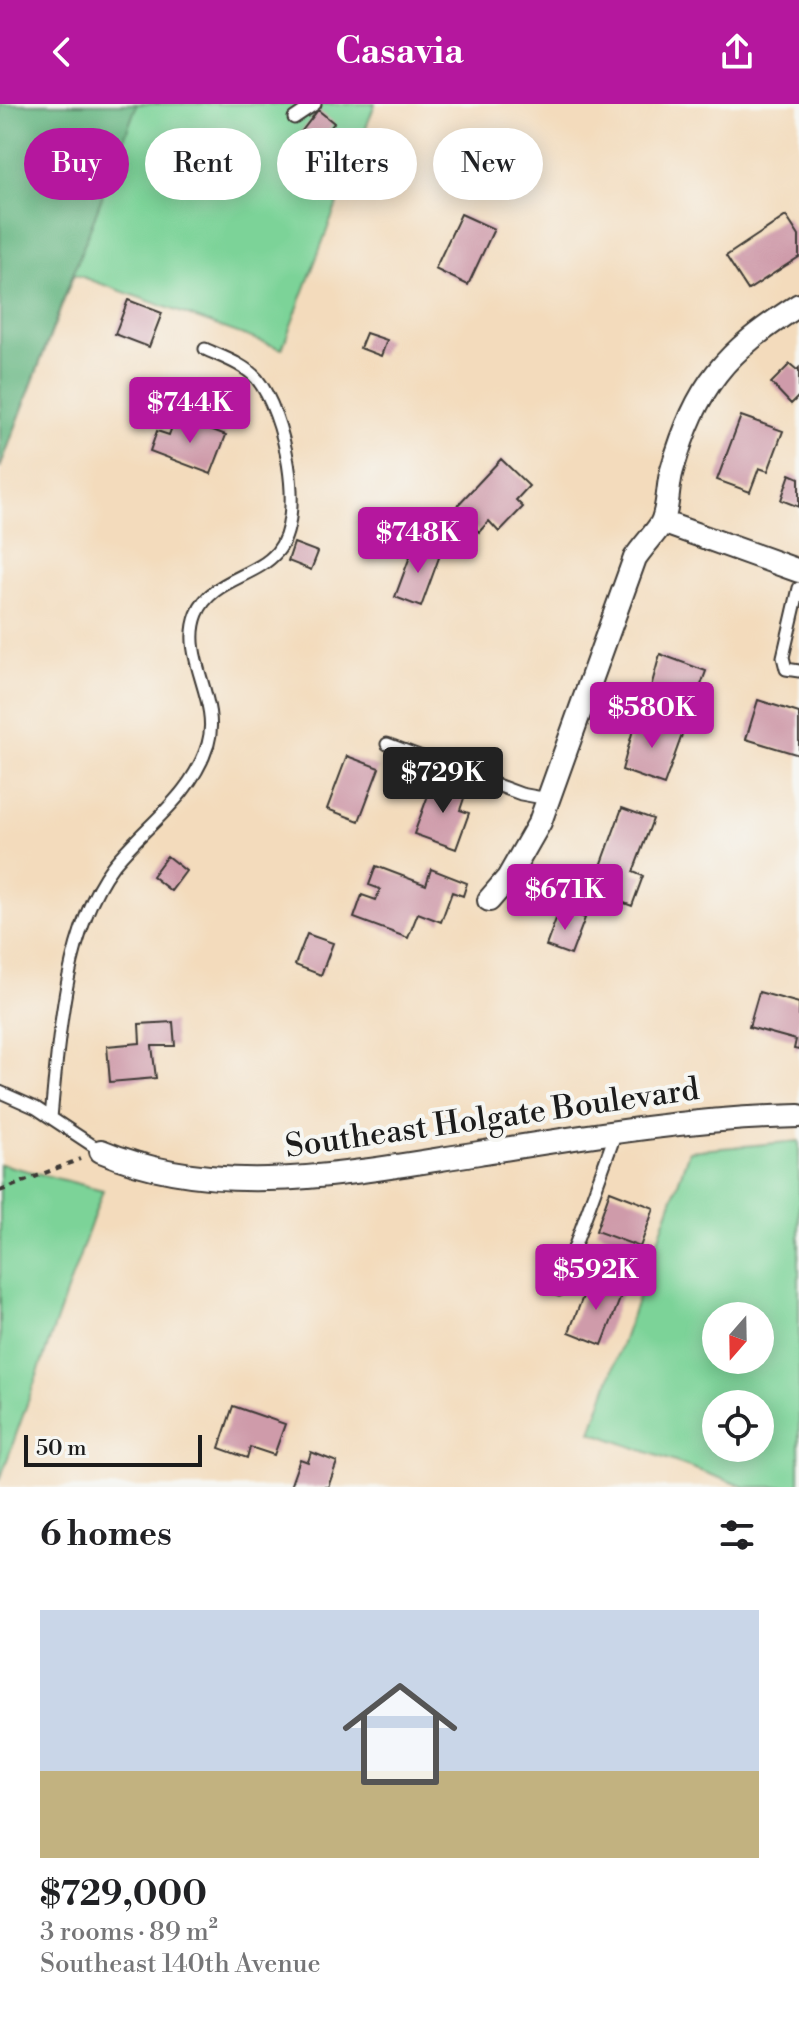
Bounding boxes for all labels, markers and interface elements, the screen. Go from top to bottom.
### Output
icon: back [40,30,84,74]
text: Casavia [335,30,464,75]
icon: share [715,30,759,74]
chip: Buy [24,128,129,200]
chip: Rent [145,128,261,200]
chip: Filters [277,128,417,200]
chip: New [433,128,543,200]
pin: $744K [134,377,246,445]
text: $744K [147,387,233,419]
pin: $748K [362,507,474,575]
text: $748K [376,517,460,549]
pin: $580K [596,682,708,750]
text: $580K [608,692,696,724]
pin: $729K [387,747,499,815]
text: $729K [401,757,485,789]
pin: $671K [509,864,621,932]
text: $671K [525,874,605,906]
street label: Southeast Holgate Boulevard [282,1069,702,1167]
pin: $592K [540,1244,652,1312]
text: $592K [553,1254,639,1286]
north arrow [702,1302,774,1374]
map controls [702,1302,774,1462]
button: locate [702,1390,774,1462]
scale bar [24,1431,202,1467]
text: 50 m [36,1435,87,1462]
icon: filters [715,1513,759,1557]
text: 6 homes [40,1514,172,1556]
icon: home [328,1662,472,1806]
text: $729,000 [40,1874,207,1916]
text: 3 rooms · 89 m² [40,1916,218,1948]
text: Southeast 140th Avenue [40,1948,321,1980]

